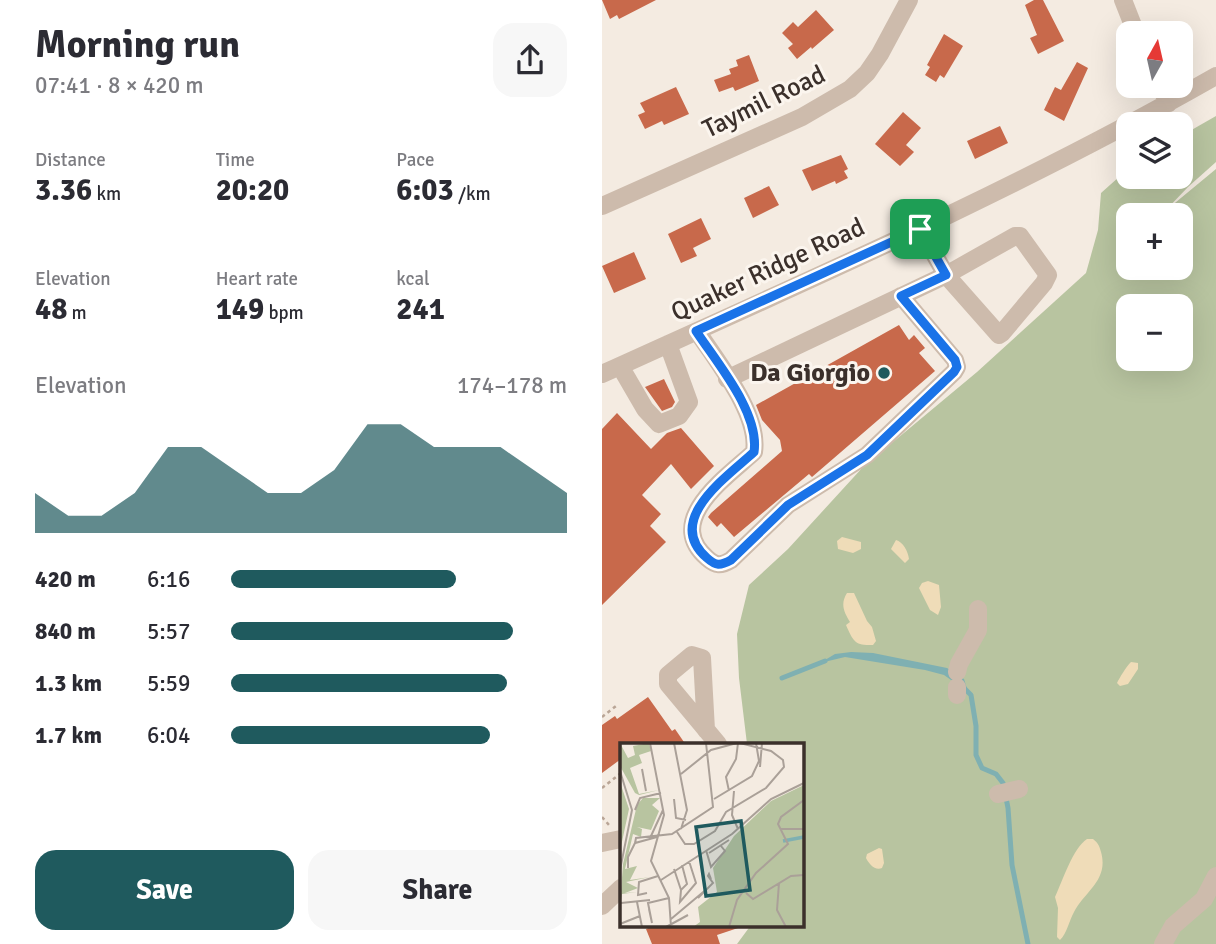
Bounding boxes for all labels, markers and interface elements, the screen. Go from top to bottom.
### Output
text: Morning run [35,21,240,68]
north arrow [1116,21,1194,98]
map controls [1116,21,1193,371]
button: share [493,23,567,97]
street label: Taymil Road [697,59,831,145]
text: 07:41 · 8 × 420 m [35,71,204,100]
button: layers [1116,112,1193,189]
text: Distance [35,148,106,172]
text: Time [216,148,255,172]
text: Pace [396,148,435,172]
text: 3.36 [35,172,92,209]
text: 20:20 [216,172,289,209]
text: 6:03 [396,172,454,209]
text: km [92,182,121,206]
text: /km [454,182,491,206]
pin [890,199,950,259]
button: + [1116,203,1193,280]
icon: arrive [901,210,939,248]
street label: Quaker Ridge Road [666,211,870,329]
text: Elevation [35,267,111,291]
text: Heart rate [216,267,298,291]
text: kcal [396,267,430,291]
text: 48 [35,291,67,328]
text: 149 [216,291,264,328]
text: 241 [396,291,445,328]
button: − [1116,294,1193,371]
text: m [67,301,87,325]
text: bpm [264,301,304,325]
place label: Da Giorgio [750,357,870,389]
marker: Da Giorgio [876,365,892,381]
text: Elevation [35,371,127,400]
text: 174–178 m [457,371,567,400]
text: 420 m [35,565,96,594]
text: 6:16 [147,565,190,594]
text: 840 m [35,617,96,646]
text: 5:57 [147,617,190,646]
text: 1.3 km [35,669,102,698]
text: 5:59 [147,669,190,698]
text: 1.7 km [35,721,102,750]
text: 6:04 [147,721,190,750]
inset map [620,743,803,926]
button: Save [35,850,294,930]
button: Share [308,850,567,930]

